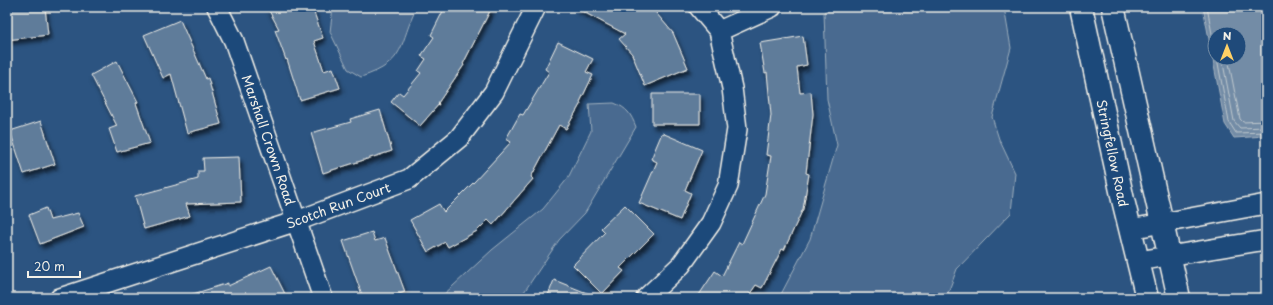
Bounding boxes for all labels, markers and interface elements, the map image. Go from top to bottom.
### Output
north arrow [1207,26,1247,66]
text: N [1223,27,1232,44]
street label: Marshall Crown Road [238,72,300,208]
street label: Stringfellow Road [1092,98,1134,208]
street label: Scotch Run Court [283,177,393,233]
scale bar [28,253,80,279]
text: 20 m [34,257,65,275]

